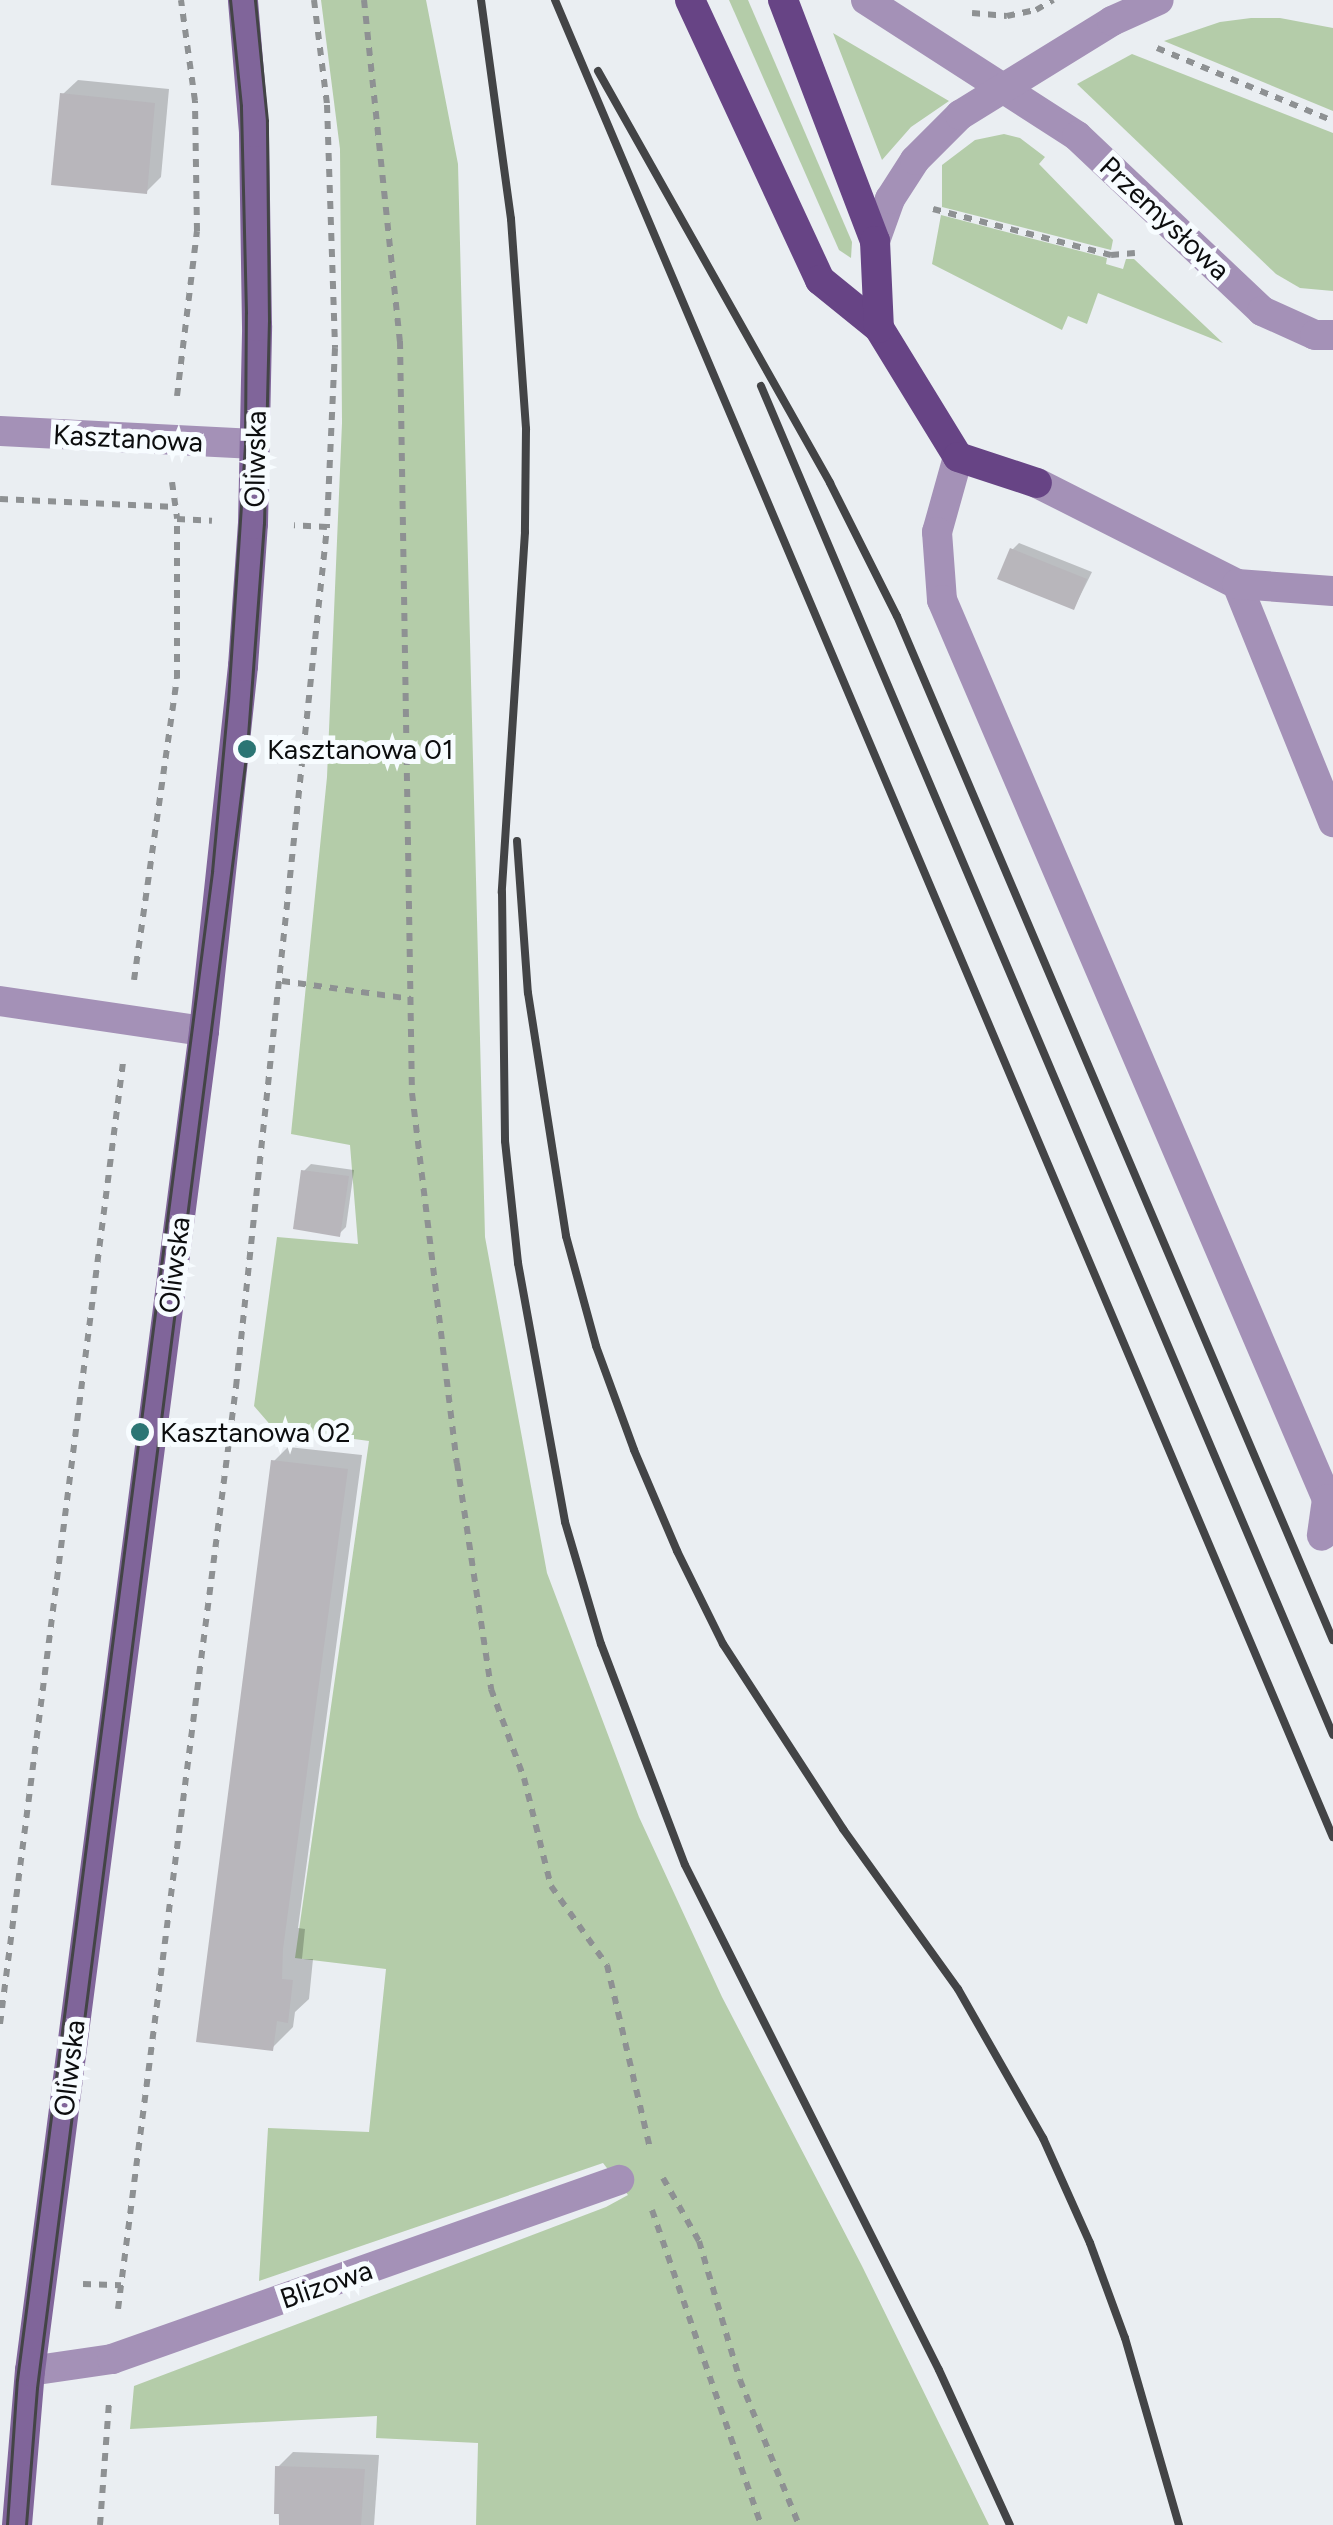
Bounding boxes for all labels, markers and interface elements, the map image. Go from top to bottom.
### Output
street label: Przemysłowa [1093,149,1237,287]
street label: Oliwska [237,410,273,508]
street label: Kasztanowa [52,417,204,459]
place label: Kasztanowa 01 [267,732,454,766]
marker: Kasztanowa 01 [236,738,258,760]
street label: Oliwska [151,1215,197,1315]
place label: Kasztanowa 02 [160,1415,351,1449]
marker: Kasztanowa 02 [129,1421,151,1443]
street label: Oliwska [46,2018,92,2118]
street label: Blizowa [275,2253,377,2315]

